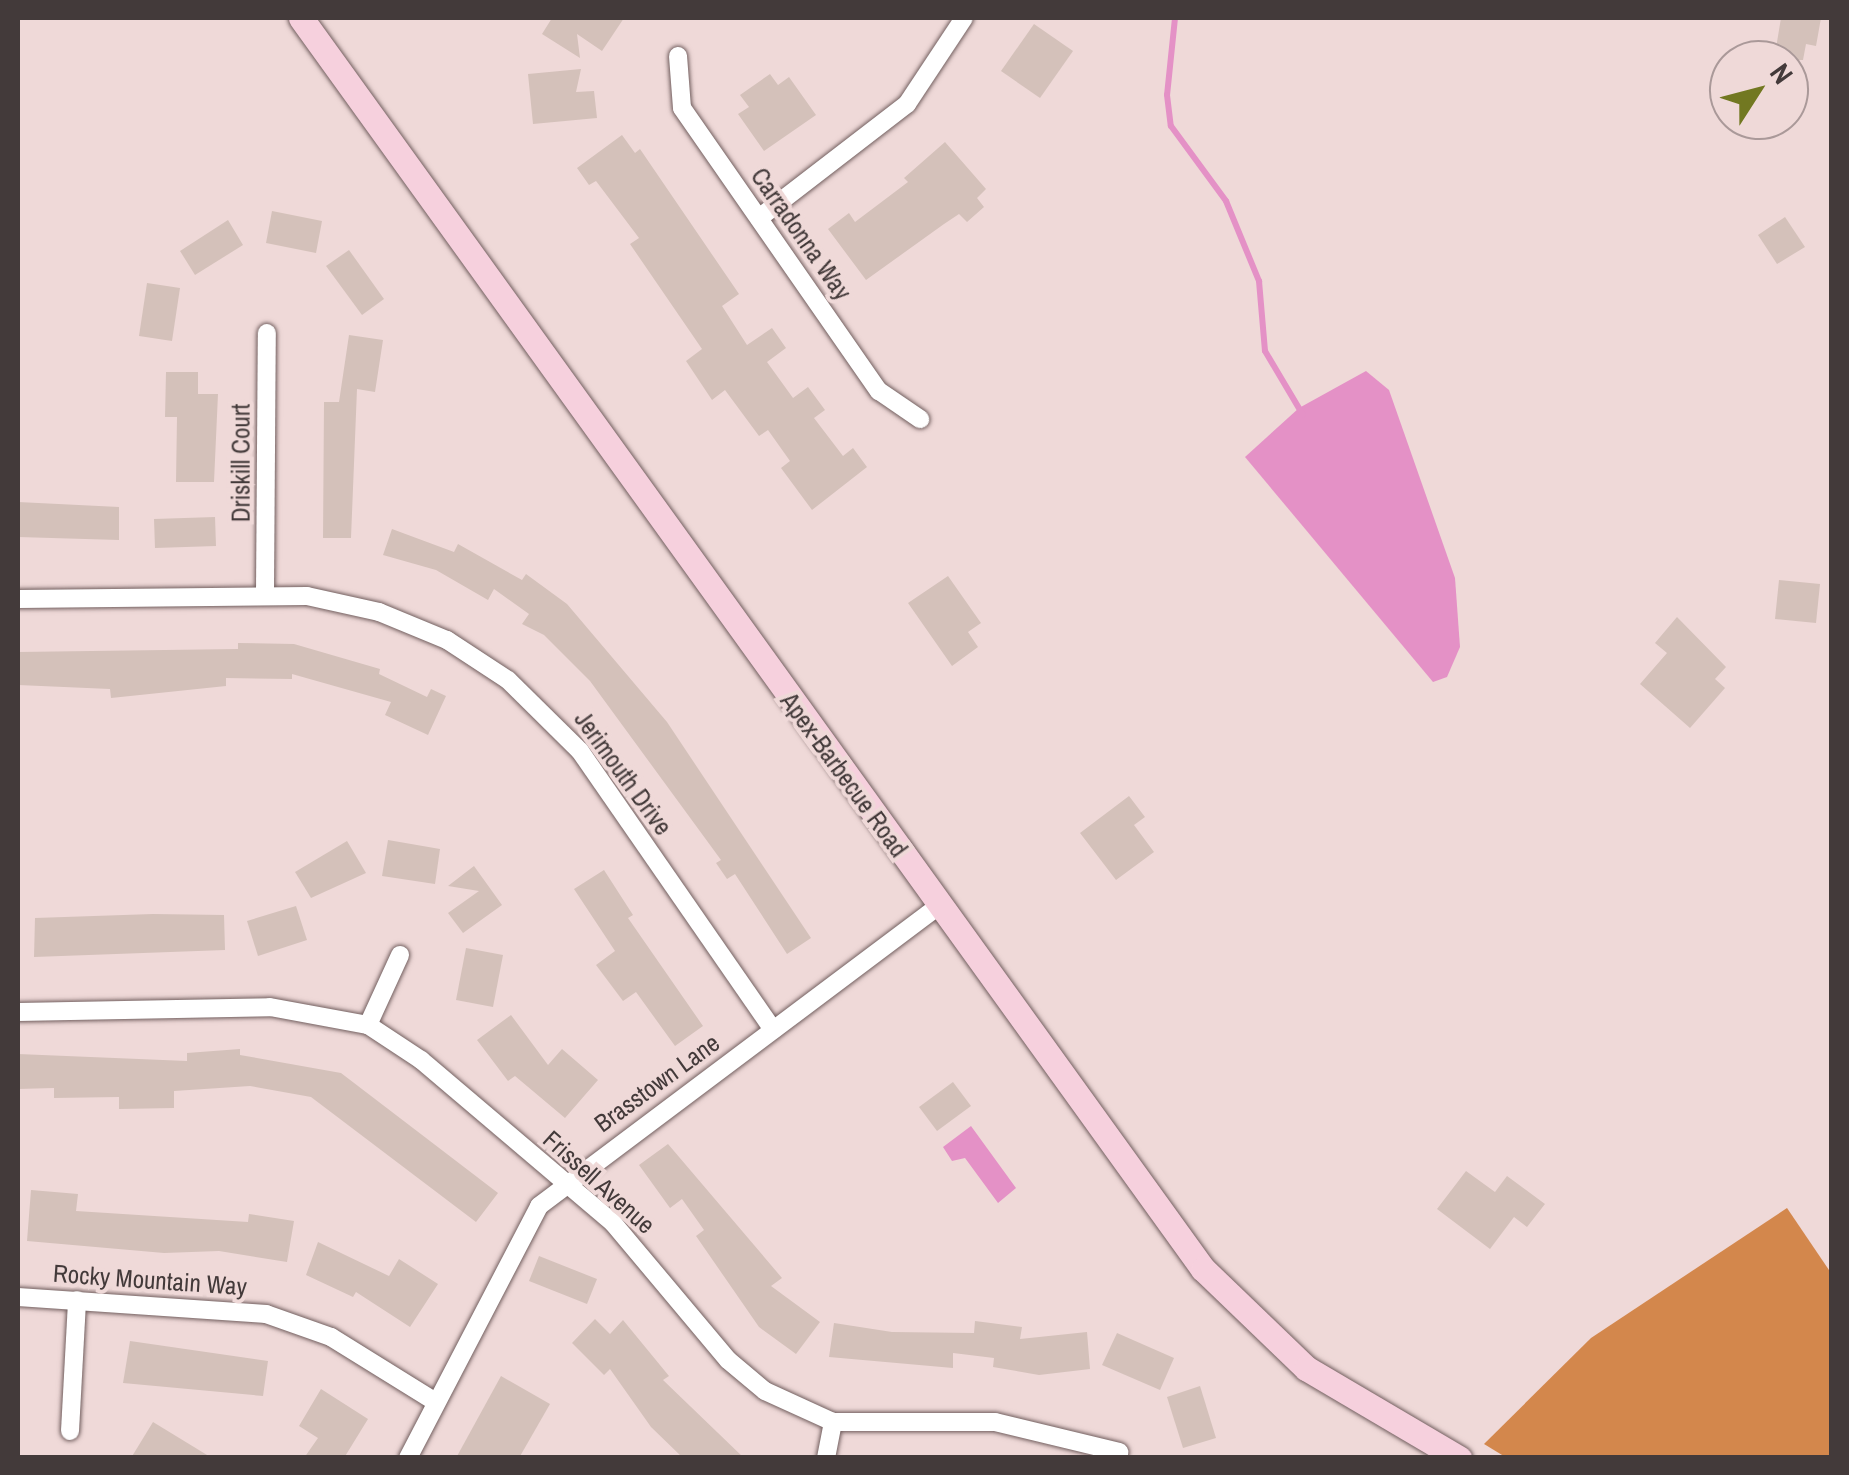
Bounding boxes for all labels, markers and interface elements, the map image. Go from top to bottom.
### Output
north arrow [1709,40,1809,140]
text: N [1761,56,1802,91]
street label: Carradonna Way [744,162,858,306]
street label: Driskill Court [226,404,256,522]
street label: Apex-Barbecue Road [774,687,914,863]
street label: Jerimouth Drive [568,705,678,841]
street label: Brasstown Lane [589,1028,725,1138]
street label: Frissell Avenue [537,1124,661,1240]
street label: Rocky Mountain Way [52,1258,248,1302]

